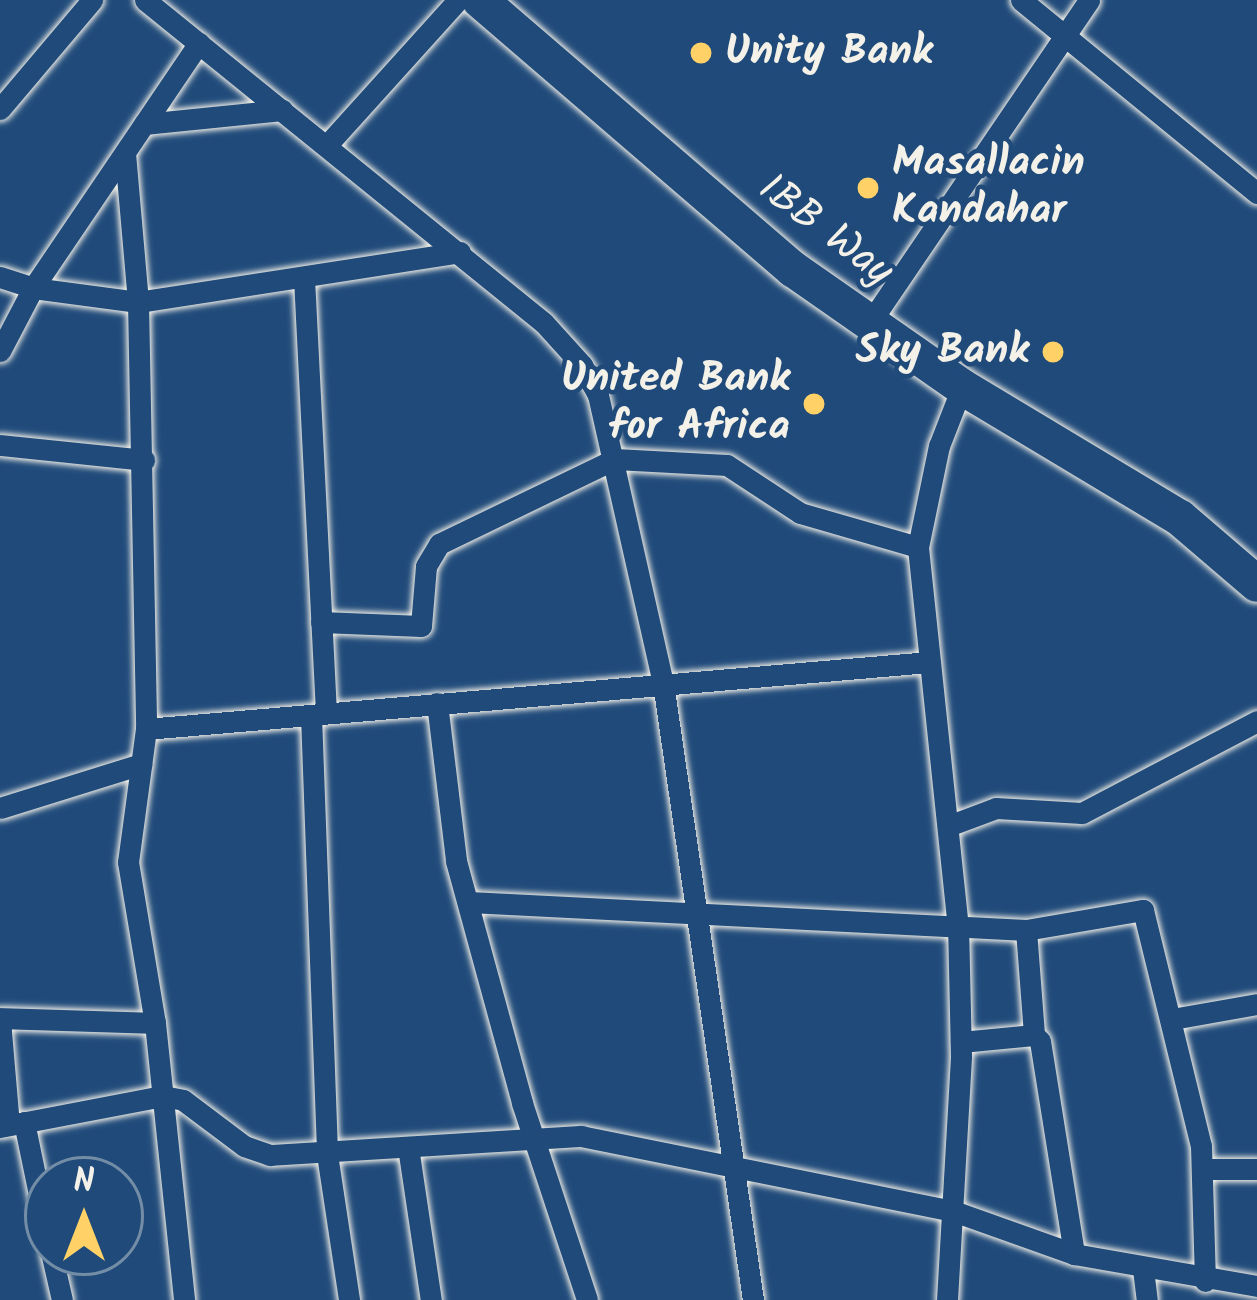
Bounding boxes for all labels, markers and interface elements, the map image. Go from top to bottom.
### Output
place label: Unity Bank [725,28,933,78]
marker: Unity Bank [688,40,714,66]
place label: Masallacin Kandahar [892,139,1085,237]
street label: IBB Way [748,164,902,298]
marker: Masallacin Kandahar [855,175,881,201]
place label: Sky Bank [855,327,1029,377]
marker: Sky Bank [1040,339,1066,365]
place label: United Bank for Africa [561,355,790,454]
marker: United Bank for Africa [801,391,827,417]
north arrow [24,1156,144,1276]
text: N [74,1156,94,1209]

